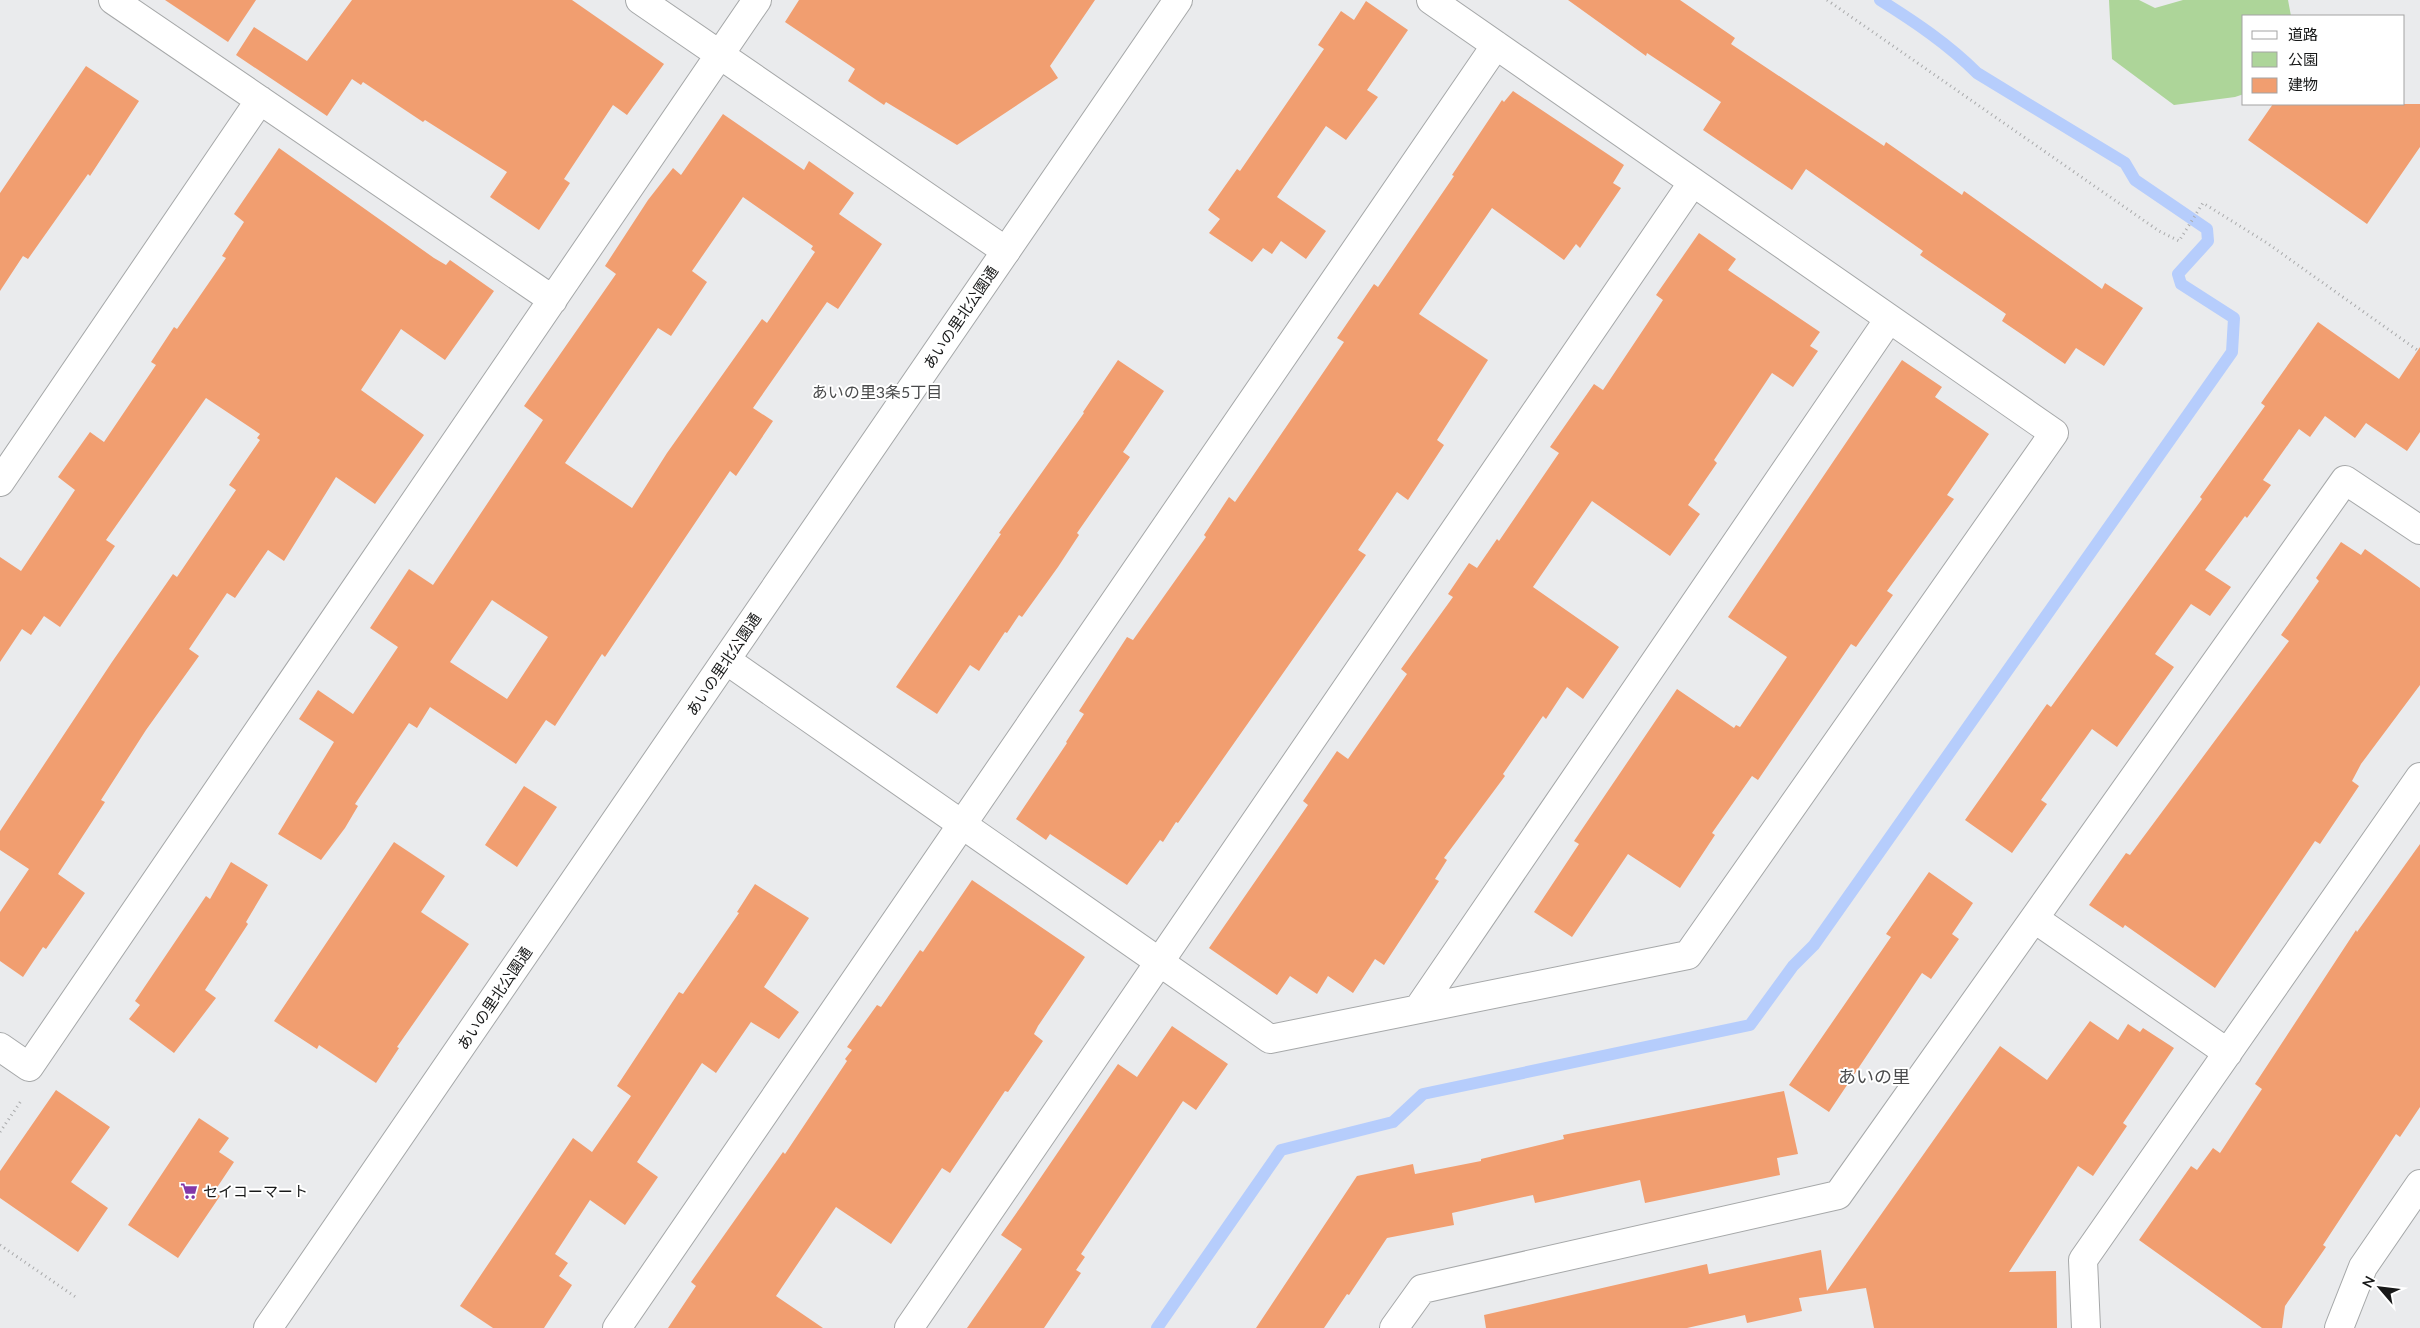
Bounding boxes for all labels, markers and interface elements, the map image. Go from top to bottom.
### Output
legend [2242,15,2405,105]
text: 道路 [2288,25,2318,43]
text: 公園 [2288,50,2318,68]
text: 建物 [2288,75,2318,93]
street label: あいの里北公園通 [919,262,1001,372]
district label: あいの里3条5丁目 [812,382,942,401]
street label: あいの里北公園通 [682,609,764,719]
street label: あいの里北公園通 [453,943,535,1053]
district label: あいの里 [1838,1065,1910,1087]
supermarket icon: セイコーマート [179,1181,199,1201]
place label: セイコーマート [203,1182,308,1200]
north arrow [2355,1263,2405,1313]
text: N [2358,1273,2378,1290]

